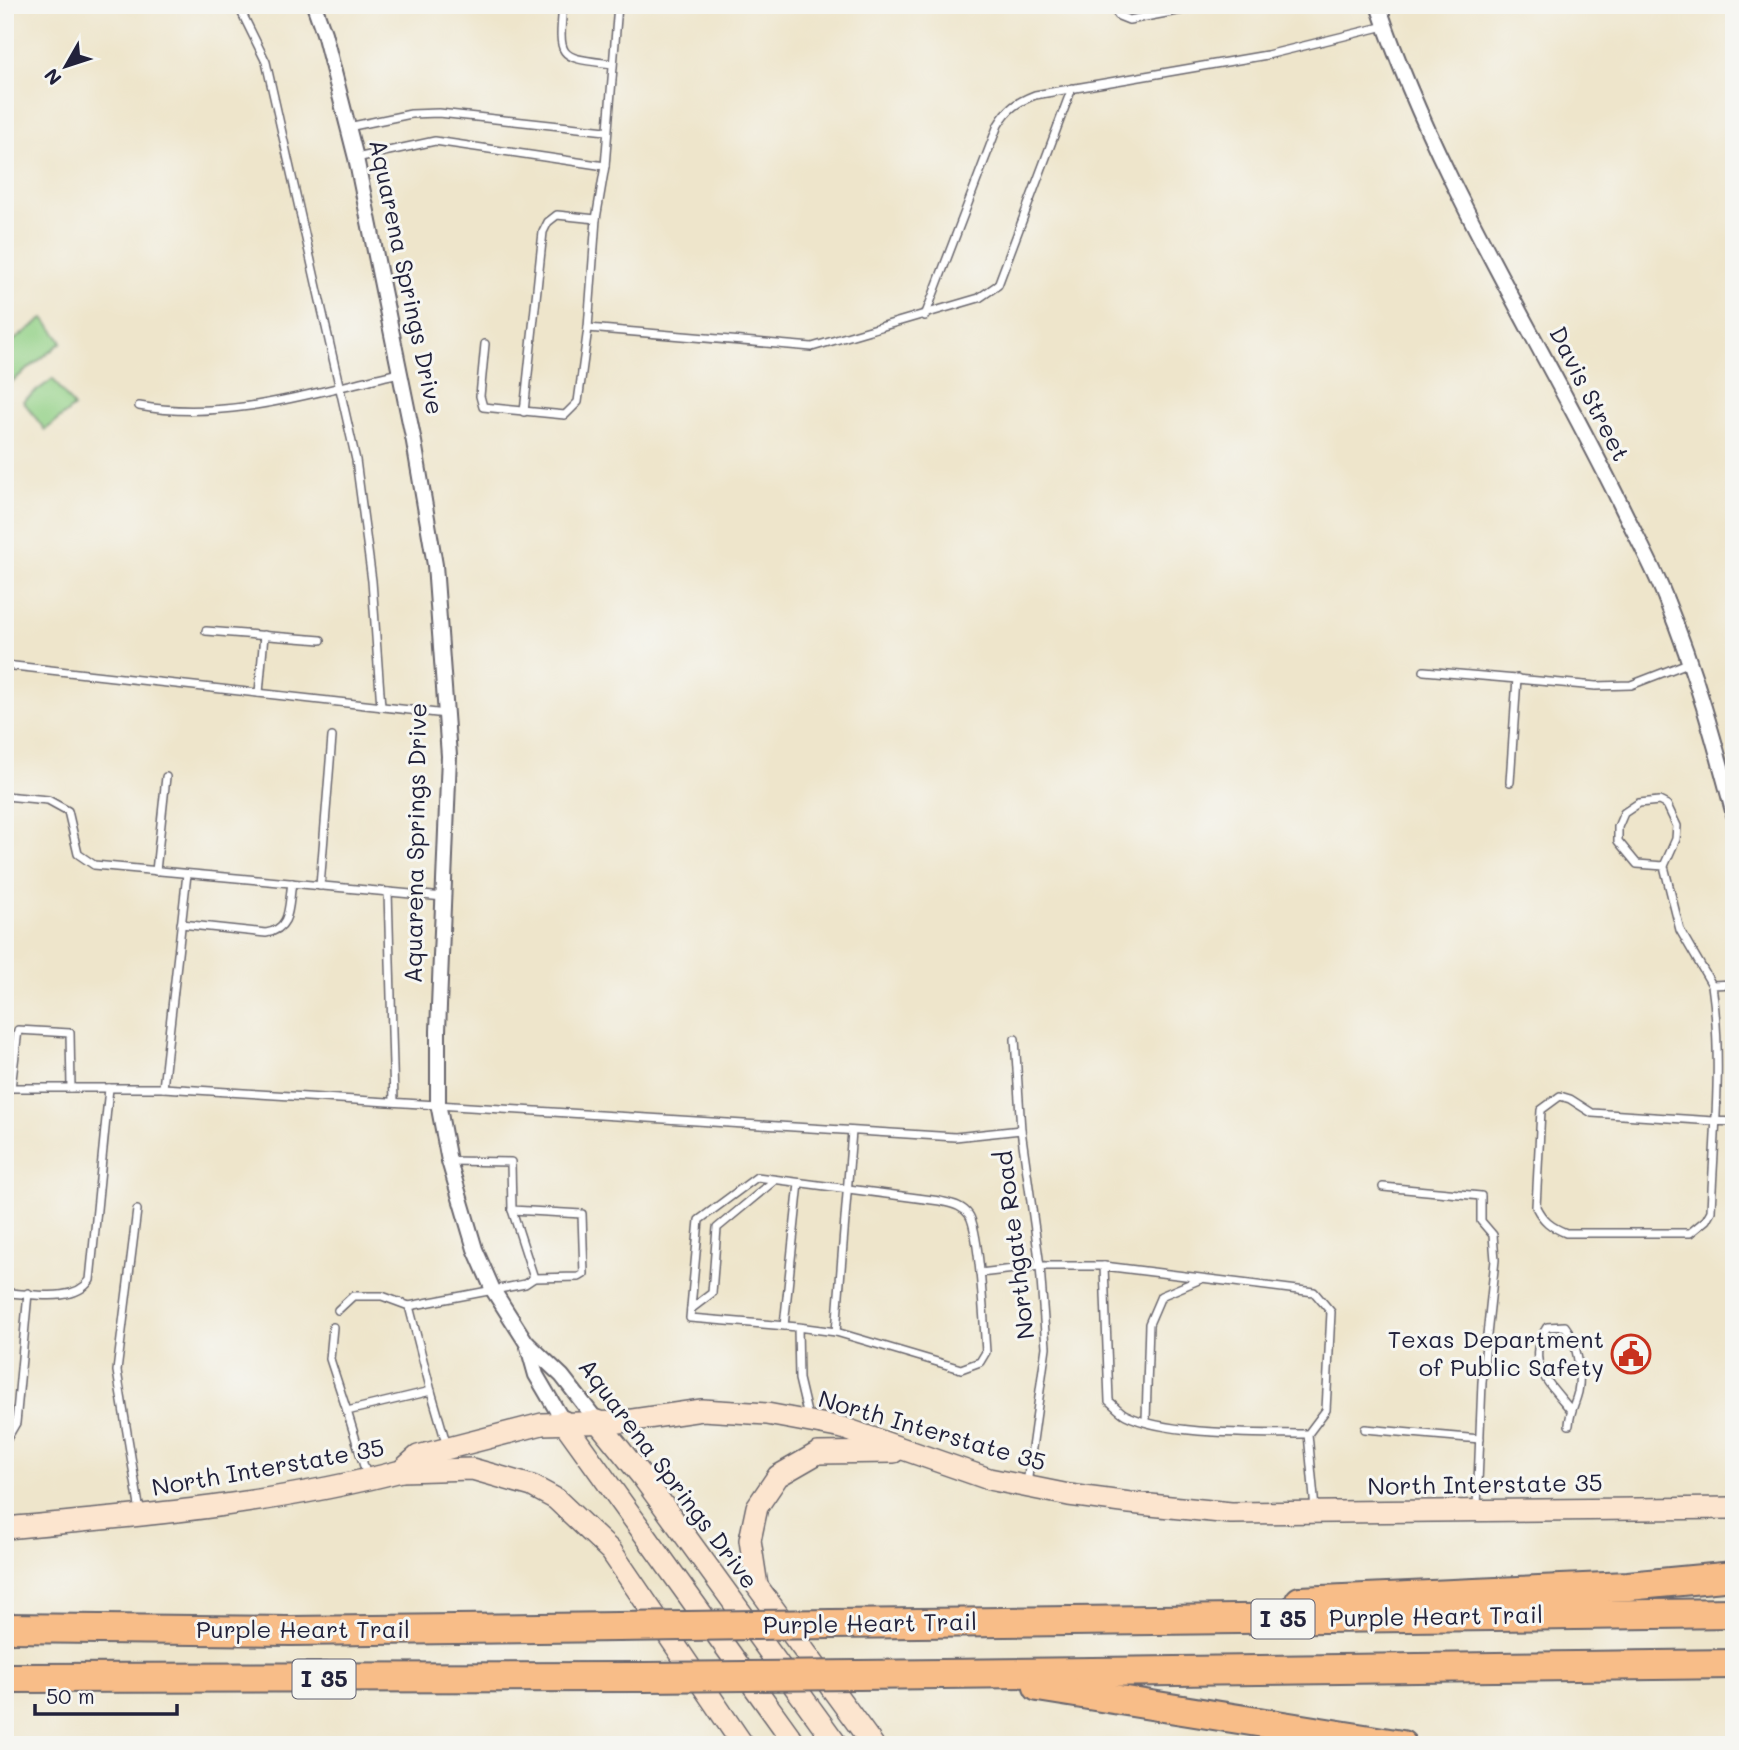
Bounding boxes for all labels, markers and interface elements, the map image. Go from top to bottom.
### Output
north arrow [32,32,102,102]
text: N [38,64,67,90]
street label: Aquarena Springs Drive [363,136,452,417]
street label: Davis Street [1543,321,1638,466]
street label: Aquarena Springs Drive [397,702,432,984]
street label: Northgate Road [987,1149,1040,1341]
place label: Texas Department of Public Safety [1388,1323,1604,1382]
public building icon: Texas Department of Public Safety [1610,1333,1652,1375]
street label: Aquarena Springs Drive [572,1352,766,1594]
street label: North Interstate 35 [815,1382,1050,1477]
street label: North Interstate 35 [149,1431,386,1502]
street label: North Interstate 35 [1367,1466,1603,1501]
street label: Purple Heart Trail [1329,1598,1543,1633]
road number: I 35 [1252,1600,1314,1638]
street label: Purple Heart Trail [763,1605,977,1640]
street label: Purple Heart Trail [196,1613,410,1644]
road number: I 35 [292,1660,356,1698]
scale bar [35,1673,177,1717]
text: 50 m [46,1682,95,1709]

